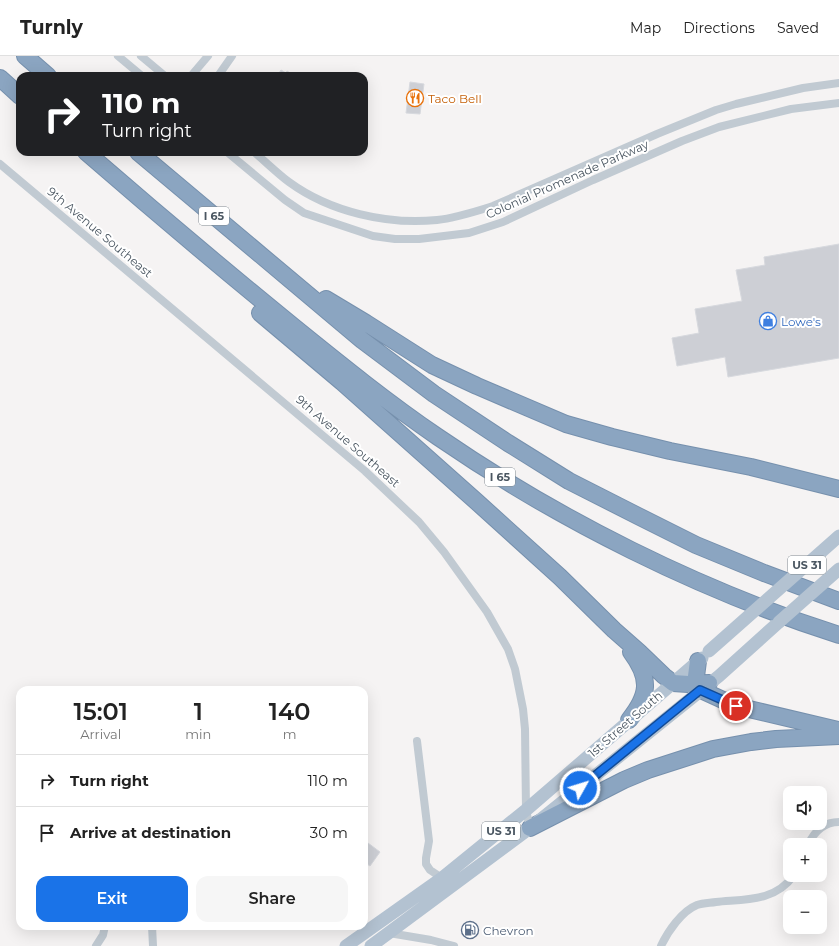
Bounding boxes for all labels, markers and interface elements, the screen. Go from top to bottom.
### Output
text: Turnly [20,16,83,39]
text: Map [630,19,661,37]
text: Directions [683,19,755,37]
text: Saved [777,19,819,37]
text: 110 m [102,86,180,120]
icon: right [36,88,88,140]
restaurant icon: Taco Bell [405,88,425,108]
place label: Taco Bell [428,91,482,106]
text: Turn right [102,120,192,142]
street label: Colonial Promenade Parkway [483,136,651,222]
street label: 9th Avenue Southeast [44,184,156,281]
road number: I 65 [199,207,229,225]
shop icon: Lowe's [758,311,778,331]
place label: Lowe's [781,314,821,329]
street label: 9th Avenue Southeast [293,392,403,490]
road number: I 65 [485,468,515,486]
road number: US 31 [788,556,826,574]
street label: 1st Street South [585,688,665,760]
pin [719,689,753,723]
icon: arrive [725,695,747,717]
text: 15:01 [74,697,128,726]
text: 1 [194,697,203,726]
text: 140 [269,697,310,726]
text: Arrival [80,726,121,742]
text: min [185,726,211,742]
text: m [283,726,297,742]
position arrow [559,767,601,809]
icon: right [36,770,58,792]
text: Turn right [70,771,149,790]
text: 110 m [307,771,348,790]
map controls [783,786,827,934]
button: sound [783,786,827,830]
icon: arrive [36,822,58,844]
road number: US 31 [482,822,520,840]
text: Arrive at destination [70,823,231,842]
text: 30 m [310,823,348,842]
button: + [783,838,827,882]
button: Exit [36,876,188,922]
button: Share [196,876,348,922]
button: − [783,890,827,934]
fuel station icon: Chevron [460,920,480,940]
place label: Chevron [483,923,534,938]

